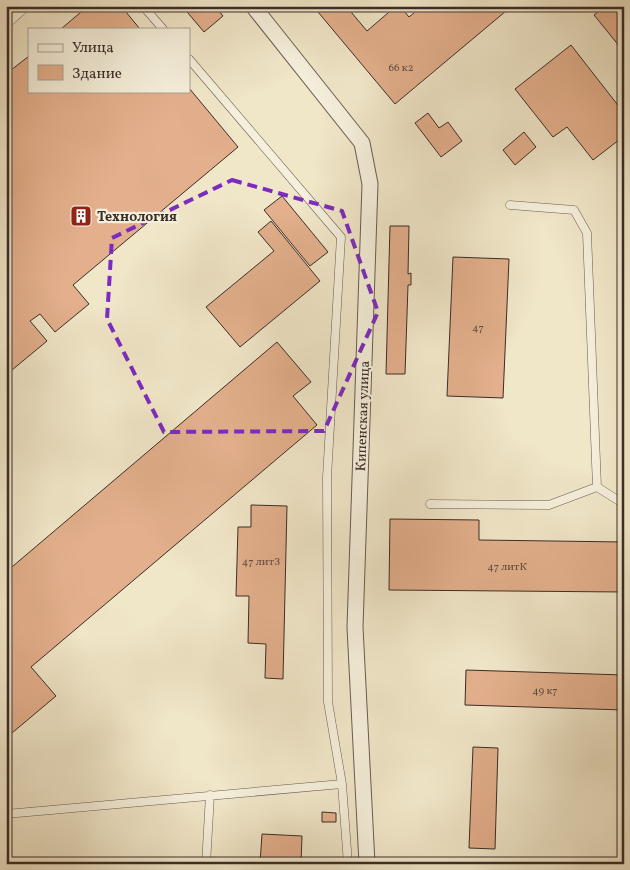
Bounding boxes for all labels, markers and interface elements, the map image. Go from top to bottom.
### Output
legend [28,28,190,92]
text: Улица [72,38,114,59]
house number: 66 к2 [388,61,414,76]
text: Здание [72,64,122,85]
building icon: Технология [69,204,93,228]
place label: Технология [97,208,177,227]
house number: 47 [472,321,484,336]
street label: Кипенская улица [352,360,375,472]
house number: 47 литЗ [242,555,280,570]
house number: 47 литК [487,560,527,575]
house number: 49 к7 [532,684,558,699]

